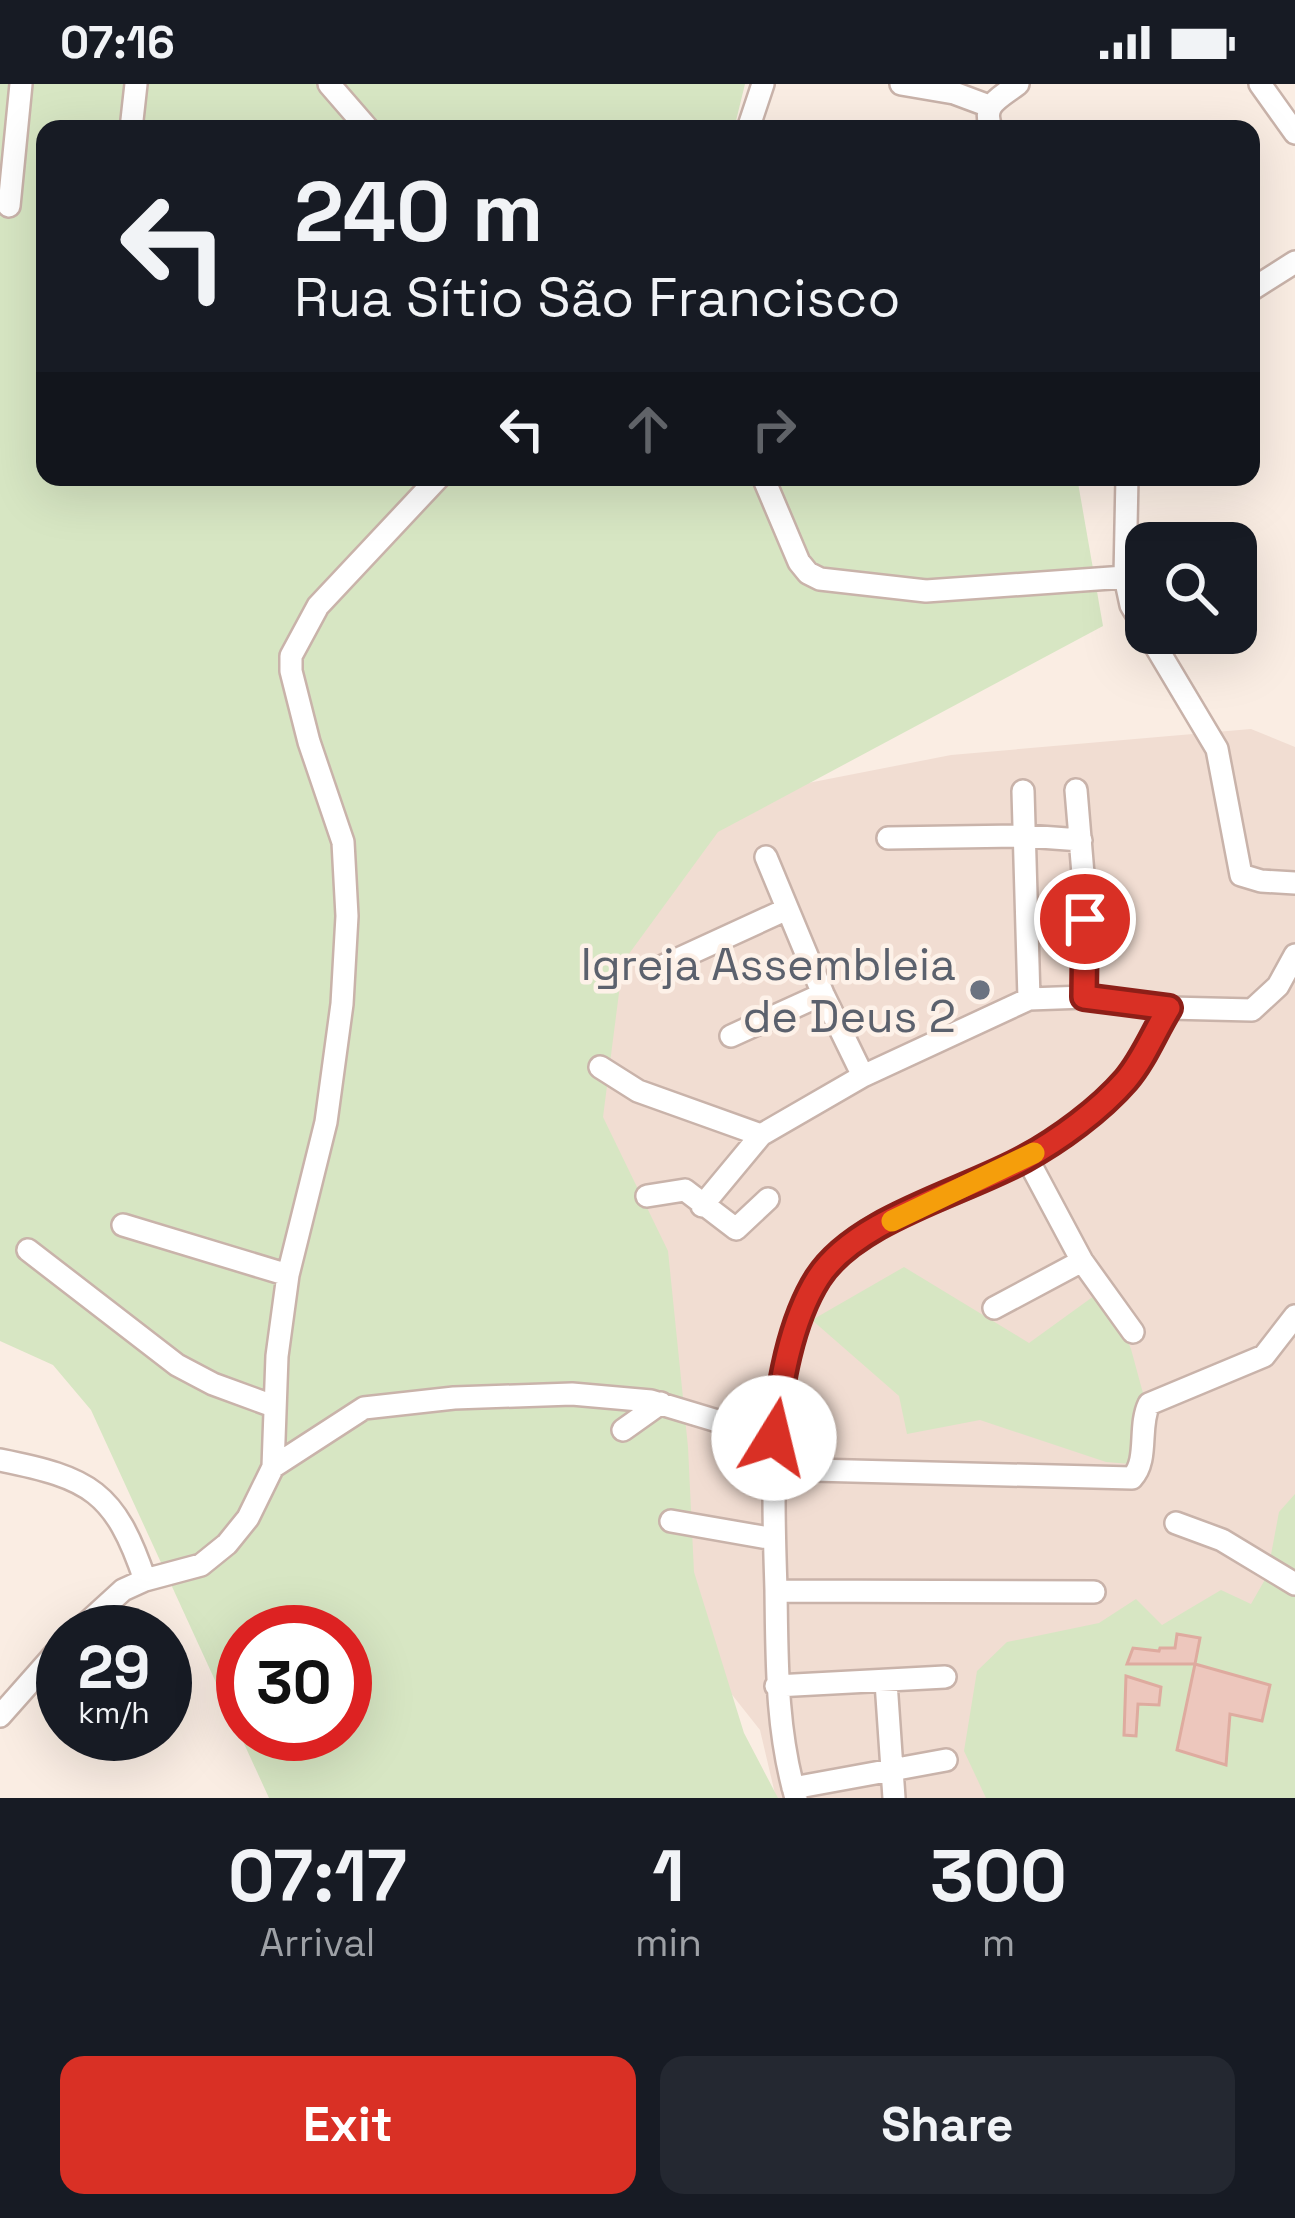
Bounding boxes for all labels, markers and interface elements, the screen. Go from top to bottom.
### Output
text: 07:16 [60,14,175,71]
text: 240 m [294,158,543,266]
icon: left [96,168,252,324]
text: Rua Sítio São Francisco [294,263,901,332]
icon: left [489,396,555,462]
icon: ahead [615,396,681,462]
icon: right [741,396,807,462]
map controls [1125,522,1257,654]
button: search [1125,522,1257,654]
pin [1034,868,1136,970]
icon: arrive [1052,886,1118,952]
place label: Igreja Assembleia de Deus 2 [581,936,956,1045]
marker: Igreja Assembleia de Deus 2 [967,977,993,1003]
position arrow [711,1375,837,1501]
speed limit sign: 30 [216,1605,372,1761]
text: 29 [78,1629,150,1706]
text: km/h [78,1693,150,1732]
text: 07:17 [228,1830,407,1922]
text: 1 [652,1830,685,1922]
text: 300 [930,1830,1067,1922]
text: Arrival [260,1918,375,1967]
text: min [635,1918,702,1967]
text: m [982,1918,1015,1967]
button: Exit [60,2056,636,2194]
button: Share [660,2056,1235,2194]

